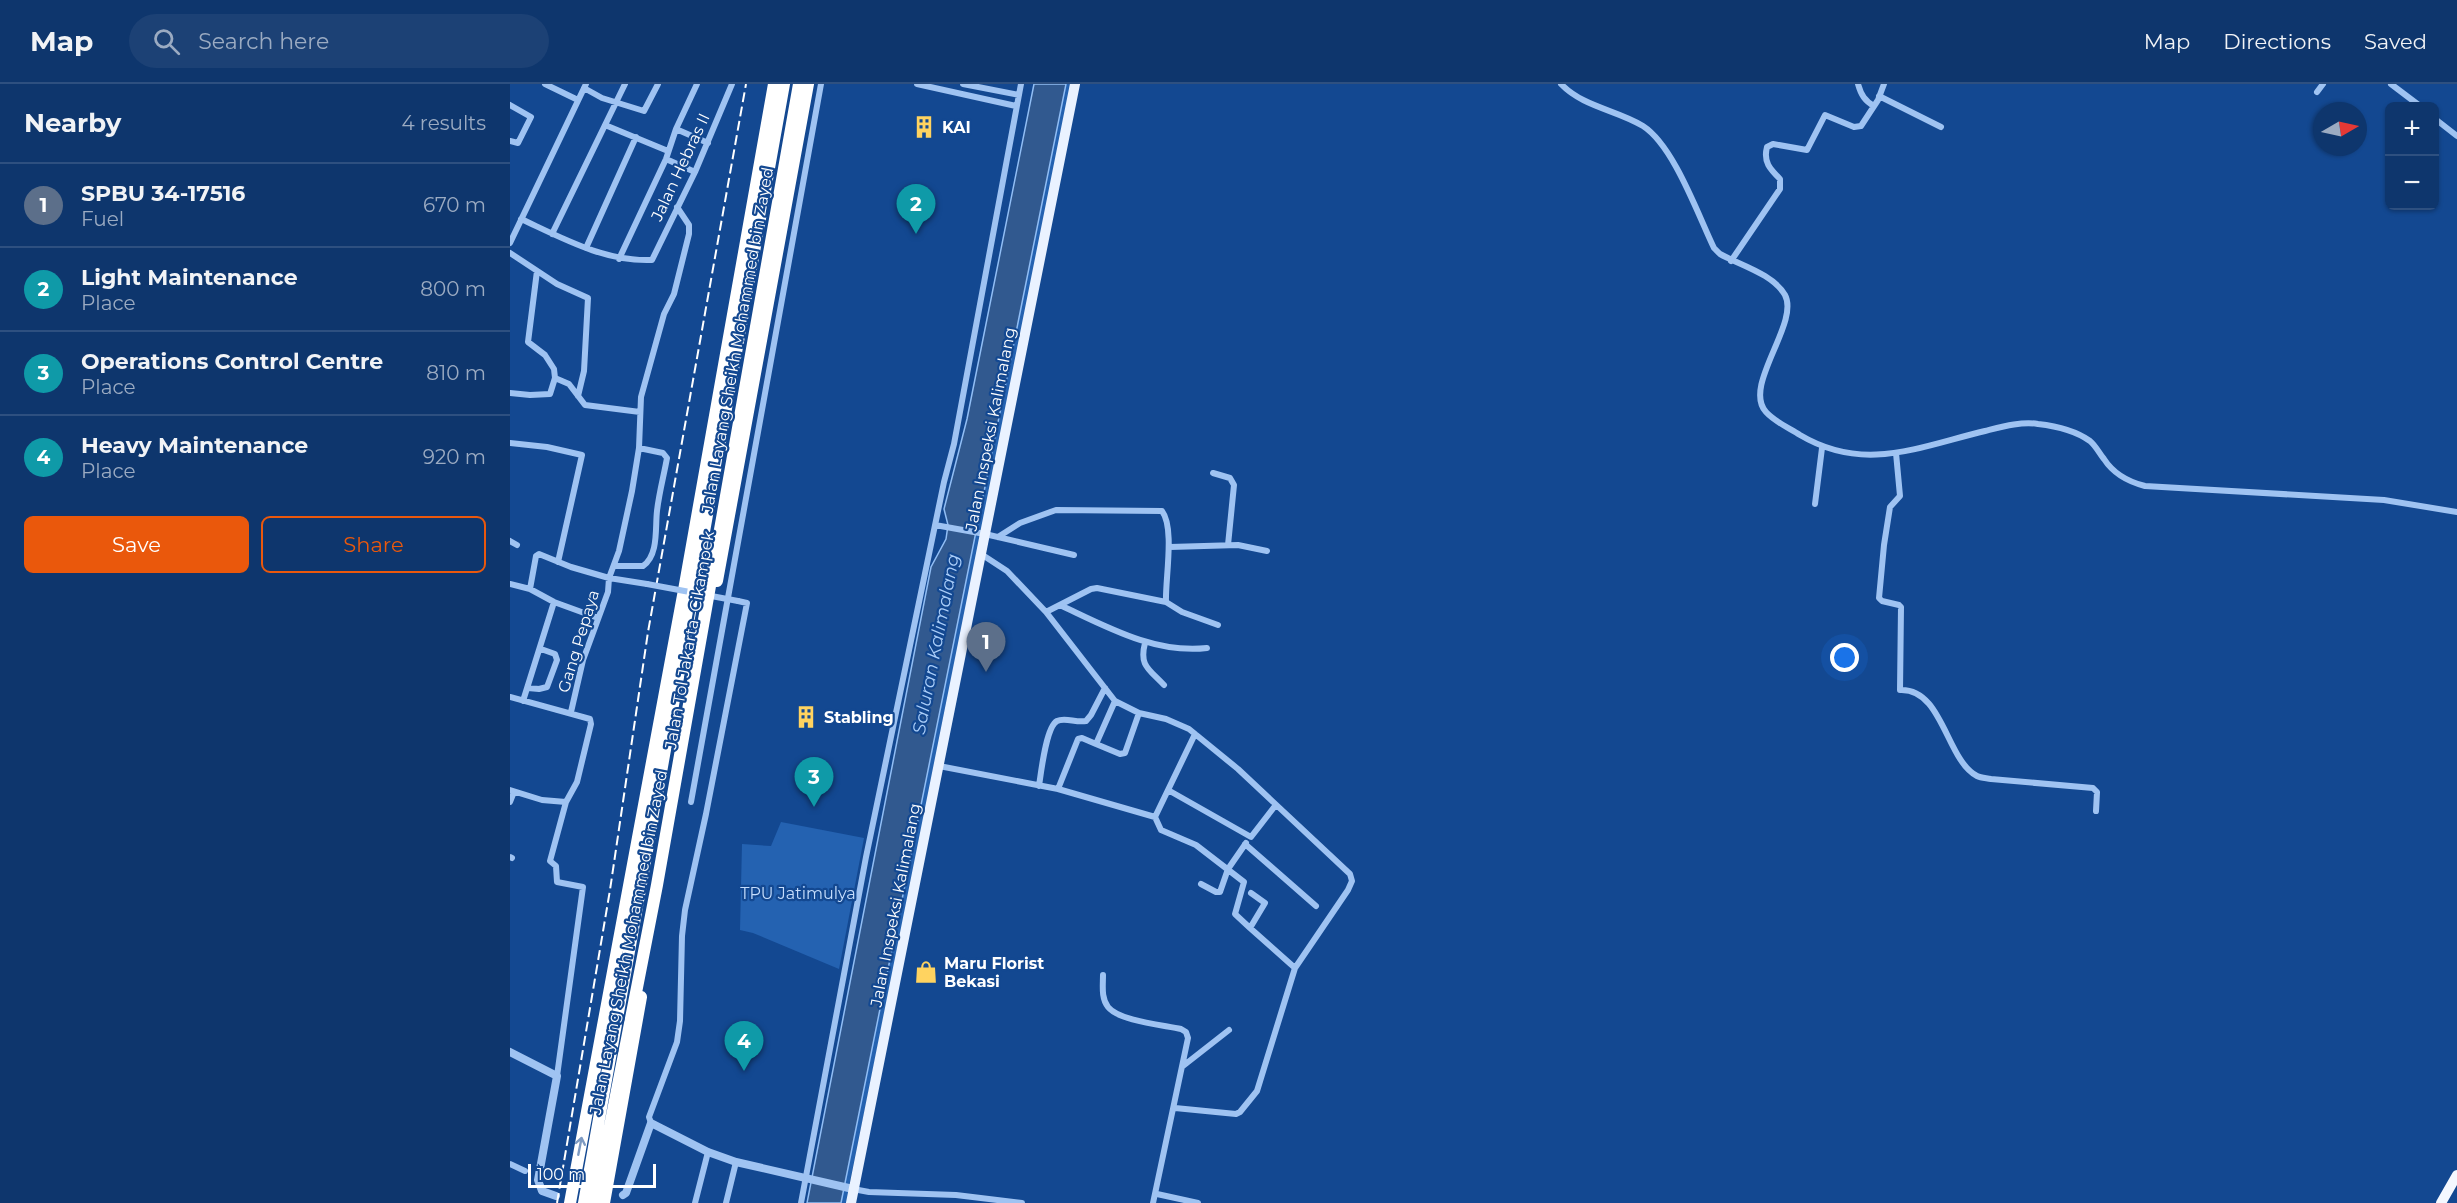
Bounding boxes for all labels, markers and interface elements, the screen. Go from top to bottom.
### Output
search box [129,14,549,68]
text: Map [30,24,93,58]
icon: search [150,25,183,58]
text: Search here [198,28,329,55]
text: Map [2144,29,2190,54]
text: Directions [2223,29,2331,54]
text: Saved [2364,29,2427,54]
north arrow [2313,102,2367,156]
map controls [2385,102,2439,210]
button: + [2385,102,2439,156]
text: Nearby [24,107,121,139]
street label: Jalan Hebras II [647,110,714,225]
text: 4 results [401,111,486,135]
building icon: KAI [911,114,937,140]
place label: KAI [942,118,971,137]
button: − [2385,156,2439,210]
street label: Jalan Layang Sheikh Mohammed bin Zayed [698,166,777,515]
text: SPBU 34-17516 [81,180,245,207]
pin: 2 [896,184,936,234]
text: 1 [40,193,47,217]
text: 670 m [423,193,486,217]
text: Fuel [81,207,124,231]
text: Light Maintenance [81,264,298,291]
text: 2 [38,277,49,301]
text: 800 m [420,277,486,301]
text: Place [81,291,136,315]
street label: Jalan Inspeksi Kalimalang [961,326,1020,533]
text: Operations Control Centre [81,348,383,375]
text: 3 [38,361,49,385]
text: 810 m [426,361,486,385]
text: Place [81,375,136,399]
text: Heavy Maintenance [81,432,308,459]
text: 4 [37,445,50,469]
text: 920 m [423,445,486,469]
text: Place [81,459,136,483]
button: Save [24,516,249,573]
button: Share [261,516,486,573]
street label: Jalan Tol Jakarta–Cikampek [661,529,718,752]
water label: Saluran Kalimalang [908,552,964,736]
street label: Gang Pepaya [554,587,603,695]
pin: 1 [966,622,1006,672]
your location [1830,643,1859,672]
building icon: Stabling [793,704,819,730]
place label: Stabling [824,708,894,727]
pin: 3 [794,758,834,807]
street label: Jalan Layang Sheikh Mohammed bin Zayed [586,768,671,1117]
street label: Jalan Inspeksi Kalimalang [866,802,925,1009]
park label: TPU Jatimulya [740,884,856,903]
place label: Maru Florist Bekasi [944,954,1044,991]
shop icon: Maru Florist Bekasi [913,959,939,985]
pin: 4 [724,1022,764,1071]
one-way arrow [575,1136,586,1156]
scale bar [528,1161,656,1188]
text: 100 m [537,1165,585,1184]

